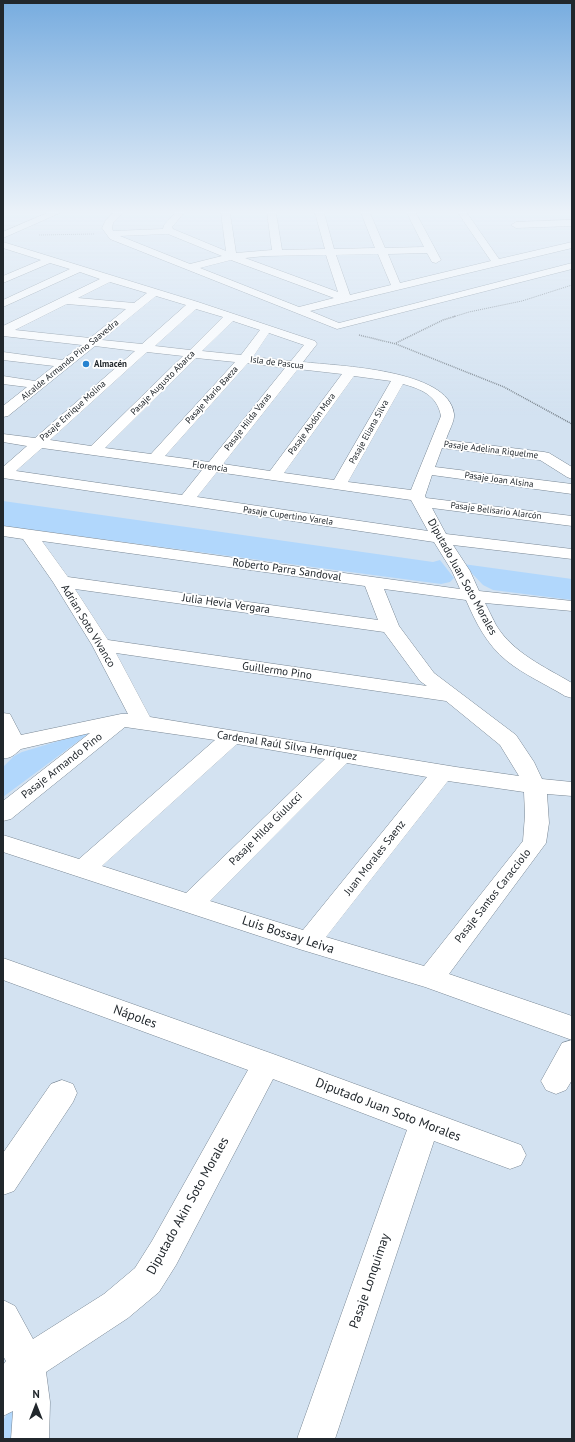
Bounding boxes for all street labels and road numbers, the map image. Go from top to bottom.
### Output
street label: Alcalde Armando Pino Saavedra [19,317,121,403]
street label: Pasaje Augusto Abarca [129,349,197,417]
street label: Isla de Pascua [250,354,304,372]
street label: Pasaje Mario Baeza [183,364,241,426]
street label: Pasaje Enrique Molina [38,379,108,443]
street label: Pasaje Hilda Varas [222,391,274,453]
street label: Pasaje Abdón Mora [286,391,338,457]
street label: Pasaje Eliana Silva [347,398,391,466]
street label: Pasaje Adelina Riquelme [443,439,539,461]
street label: Florencia [192,459,228,475]
street label: Pasaje Joan Alsina [464,470,534,490]
street label: Pasaje Belisario Alarcón [450,500,542,522]
street label: Pasaje Cupertino Varela [242,504,334,528]
street label: Diputado Juan Soto Morales [424,517,500,637]
street label: Roberto Parra Sandoval [232,556,342,584]
street label: Adrian Soto Vivanco [58,582,118,670]
street label: Julia Hevia Vergara [181,591,271,617]
street label: Guillermo Pino [241,660,313,682]
street label: Cardenal Raúl Silva Henríquez [216,728,358,764]
street label: Pasaje Armando Pino [19,730,105,802]
street label: Pasaje Hilda Giulucci [227,790,305,868]
street label: Juan Morales Saenz [342,818,408,898]
street label: Pasaje Santos Caracciolo [452,846,534,946]
street label: Luis Bossay Leiva [240,913,336,957]
street label: Nápoles [111,1002,159,1032]
street label: Diputado Juan Soto Morales [313,1075,463,1145]
street label: Diputado Akin Soto Morales [144,1135,232,1277]
street label: Pasaje Lonquimay [346,1232,394,1330]

